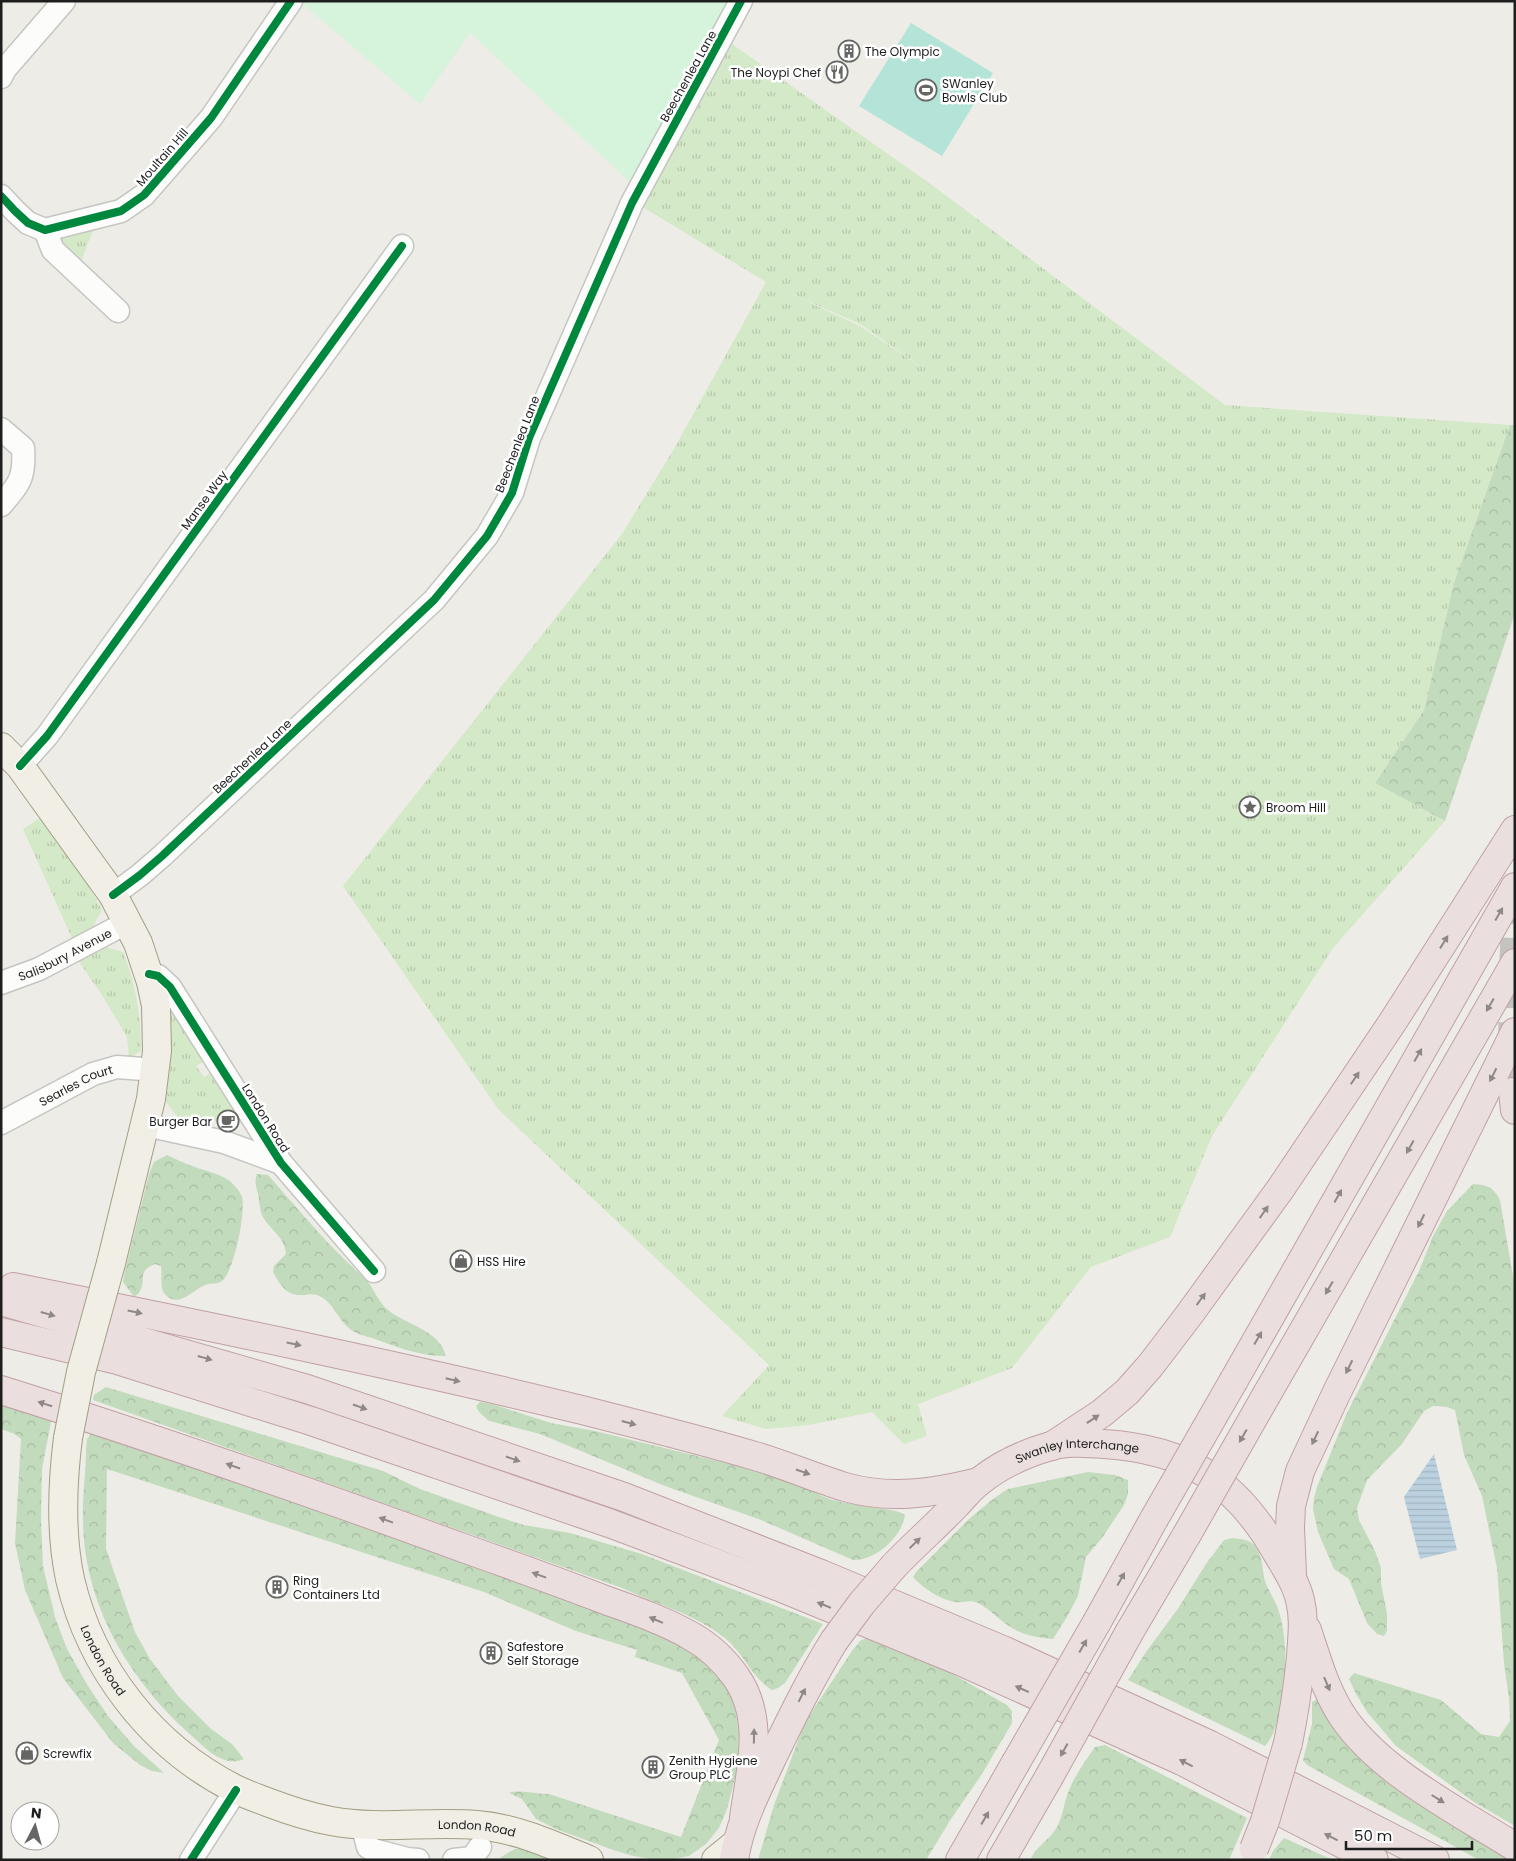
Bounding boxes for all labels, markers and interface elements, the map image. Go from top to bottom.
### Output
street label: Beechenlea Lane [656,27,720,125]
building icon: The Olympic [837,39,861,63]
place label: The Olympic [865,43,940,60]
restaurant icon: The Noypi Chef [825,60,849,84]
place label: The Noypi Chef [731,64,821,81]
place label: SWanley Bowls Club [942,75,1007,106]
sports icon: SWanley Bowls Club [914,78,938,102]
street label: Moultain Hill [132,124,192,190]
street label: Beechenlea Lane [491,393,543,495]
street label: Manse Way [177,467,231,533]
street label: Beechenlea Lane [209,715,295,797]
place icon: Broom Hill [1238,795,1262,819]
place label: Broom Hill [1266,799,1326,816]
one-way arrow [1495,907,1503,922]
street label: Salisbury Avenue [16,924,114,985]
one-way arrow [1439,935,1449,948]
one-way arrow [1486,999,1495,1012]
one-way arrow [1414,1049,1423,1062]
street label: Searles Court [36,1060,115,1110]
one-way arrow [1489,1068,1497,1082]
one-way arrow [1350,1071,1360,1085]
street label: London Road [238,1080,294,1156]
cafe icon: Burger Bar [216,1109,240,1133]
place label: Burger Bar [149,1113,213,1130]
one-way arrow [1406,1140,1415,1153]
one-way arrow [1333,1190,1342,1203]
one-way arrow [1259,1205,1269,1219]
one-way arrow [1417,1214,1425,1228]
shop icon: HSS Hire [449,1249,473,1273]
place label: HSS Hire [477,1253,526,1270]
one-way arrow [1325,1281,1334,1294]
one-way arrow [1196,1293,1207,1306]
one-way arrow [127,1308,142,1316]
one-way arrow [41,1310,56,1318]
one-way arrow [1253,1331,1262,1344]
one-way arrow [286,1341,302,1349]
one-way arrow [197,1354,212,1362]
one-way arrow [1345,1360,1353,1374]
one-way arrow [445,1376,460,1384]
one-way arrow [38,1399,53,1407]
one-way arrow [352,1403,367,1411]
one-way arrow [1087,1414,1100,1424]
one-way arrow [622,1419,637,1427]
one-way arrow [1239,1429,1247,1444]
one-way arrow [1311,1431,1319,1445]
street label: Swanley Interchange [1012,1434,1141,1467]
one-way arrow [506,1456,521,1463]
one-way arrow [225,1462,240,1469]
one-way arrow [795,1469,810,1476]
one-way arrow [378,1516,393,1524]
one-way arrow [909,1538,921,1550]
one-way arrow [531,1571,546,1579]
place label: Ring Containers Ltd [293,1572,380,1603]
one-way arrow [1116,1572,1125,1586]
building icon: Ring Containers Ltd [265,1575,289,1599]
one-way arrow [817,1601,831,1609]
one-way arrow [649,1615,663,1623]
street label: London Road [77,1622,130,1699]
place label: Safestore Self Storage [507,1638,579,1669]
one-way arrow [1078,1639,1087,1653]
building icon: Safestore Self Storage [479,1641,503,1665]
one-way arrow [1323,1677,1331,1691]
one-way arrow [1015,1685,1029,1693]
one-way arrow [798,1688,806,1703]
one-way arrow [750,1727,758,1743]
shop icon: Screwfix [15,1741,39,1765]
one-way arrow [1060,1743,1068,1757]
place label: Screwfix [43,1745,92,1762]
place label: Zenith Hygiene Group PLC [669,1752,758,1783]
building icon: Zenith Hygiene Group PLC [641,1755,665,1779]
one-way arrow [1179,1759,1193,1767]
one-way arrow [1431,1794,1444,1803]
north arrow [10,1801,60,1851]
text: N [30,1803,43,1824]
one-way arrow [980,1811,989,1824]
street label: London Road [438,1815,518,1840]
scale bar [1346,1818,1472,1850]
text: 50 m [1354,1825,1392,1846]
one-way arrow [1323,1833,1338,1841]

